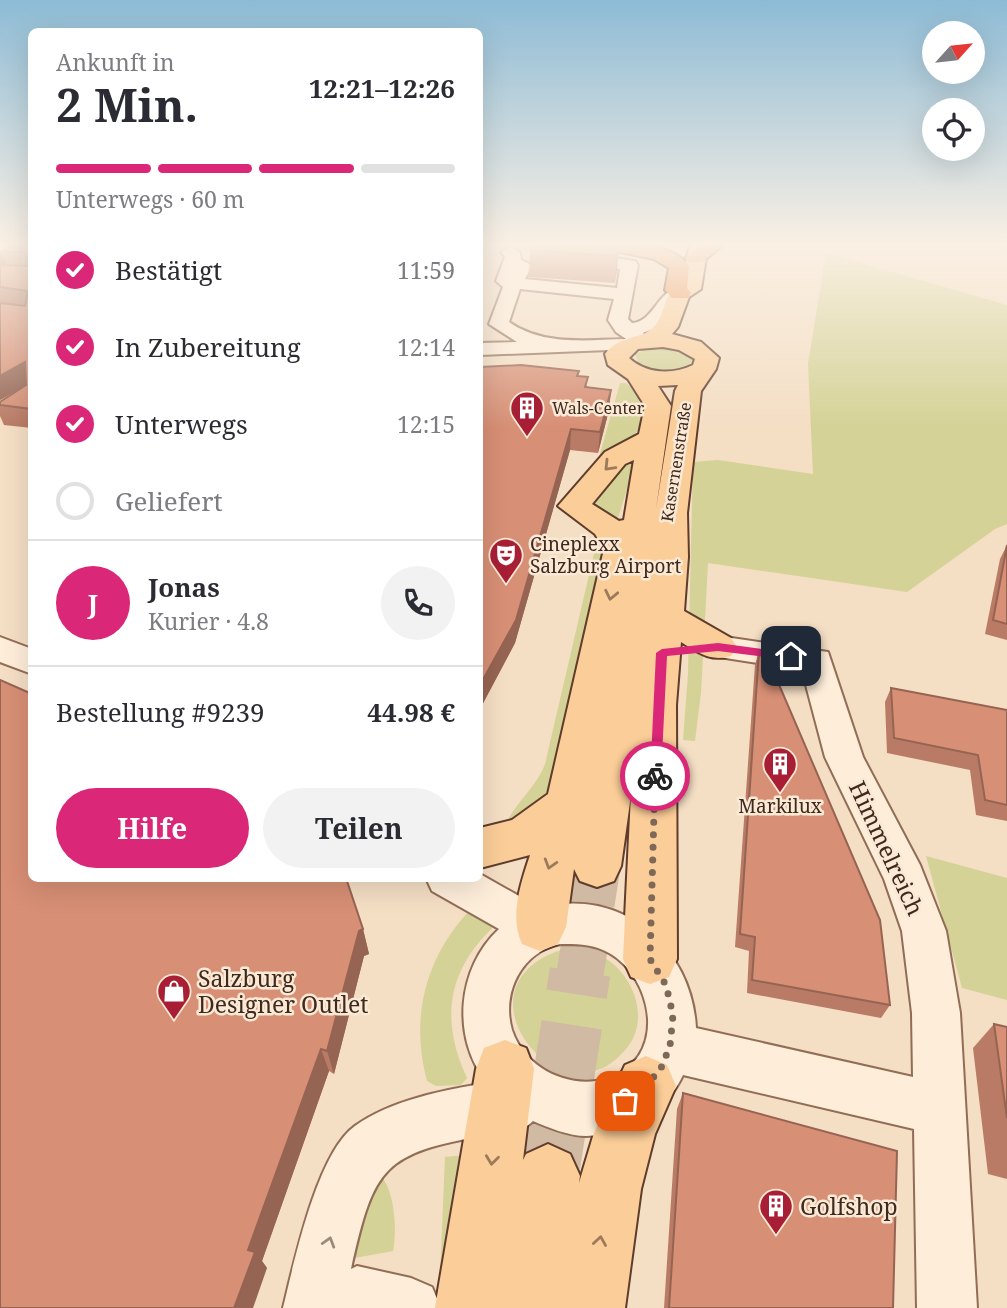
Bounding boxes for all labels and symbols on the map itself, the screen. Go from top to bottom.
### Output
north arrow [922,21,985,84]
building icon: Wals-Center [508,389,546,438]
place label: Wals-Center [552,397,645,419]
street label: Kasernenstraße [656,401,696,523]
one-way arrow [604,457,617,470]
place label: Cineplexx Salzburg Airport [530,531,681,579]
theatre icon: Cineplexx Salzburg Airport [487,536,525,585]
one-way arrow [605,589,620,601]
pin [761,626,821,686]
courier [620,741,690,811]
building icon: Markilux [761,745,799,794]
street label: Himmelreich [842,776,932,920]
place label: Markilux [738,793,822,819]
one-way arrow [544,858,559,870]
place label: Salzburg Designer Outlet [198,962,368,1020]
shop icon: Salzburg Designer Outlet [155,972,193,1021]
pin [595,1071,655,1131]
one-way arrow [484,1155,499,1166]
building icon: Golfshop [757,1187,795,1236]
place label: Golfshop [800,1190,898,1222]
one-way arrow [593,1235,608,1246]
one-way arrow [321,1236,336,1248]

